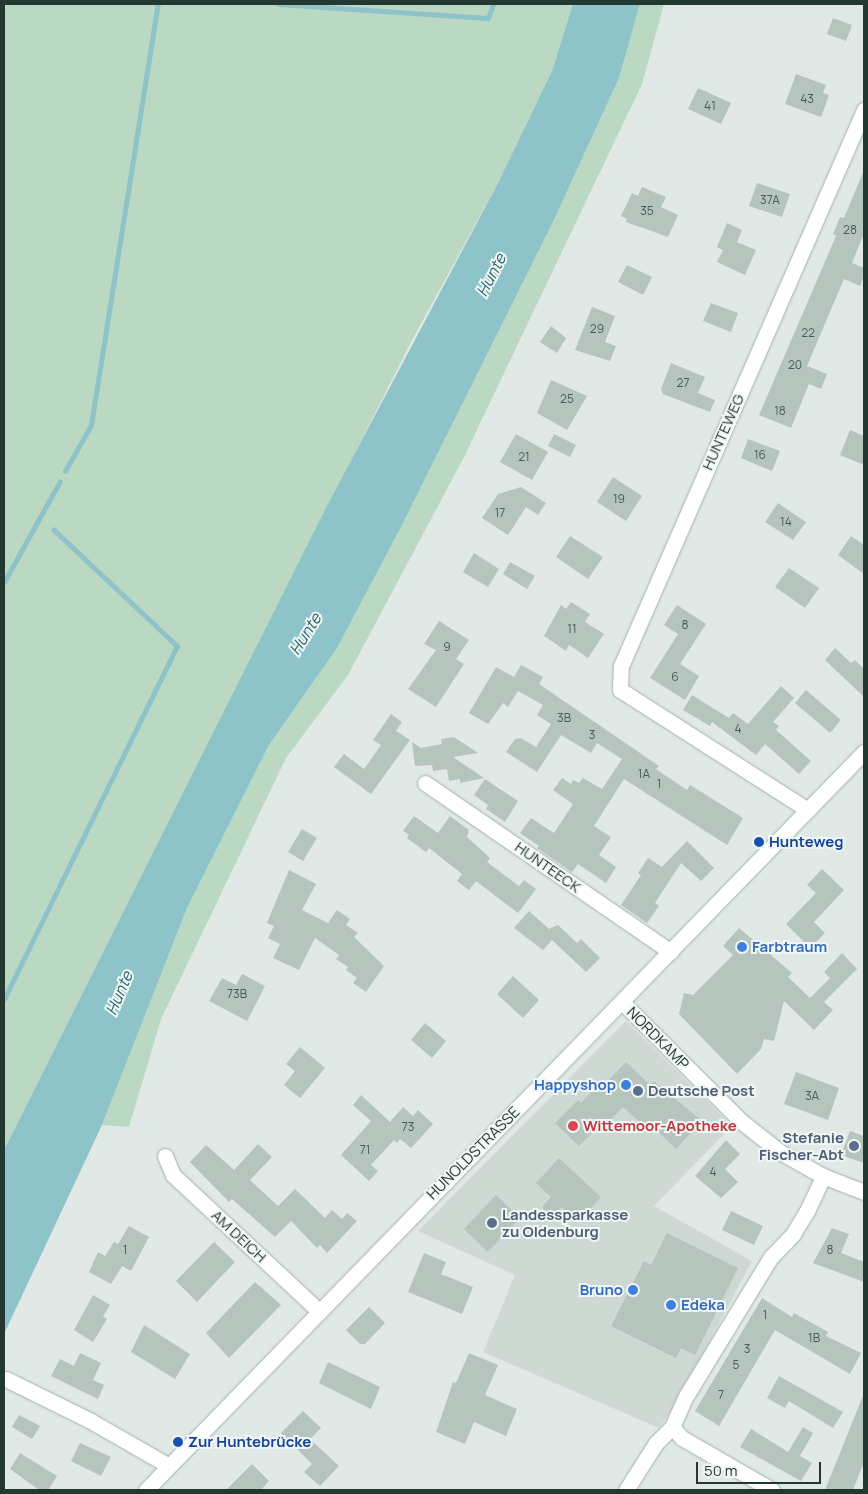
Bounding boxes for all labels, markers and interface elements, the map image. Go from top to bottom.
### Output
house number: 43 [800,92,814,106]
house number: 41 [704,99,716,113]
house number: 37A [760,193,780,207]
house number: 35 [640,204,654,218]
house number: 28 [843,223,857,237]
water label: Hunte [472,250,510,300]
house number: 29 [590,322,604,336]
house number: 22 [801,326,815,340]
house number: 20 [788,358,802,372]
house number: 27 [677,376,689,390]
street label: HUNTEWEG [698,391,748,473]
house number: 25 [560,392,574,406]
house number: 18 [774,404,786,418]
house number: 16 [754,448,766,462]
house number: 21 [518,450,530,464]
house number: 19 [613,492,625,506]
house number: 17 [495,506,505,520]
house number: 14 [780,515,792,529]
water label: Hunte [285,610,325,658]
house number: 8 [682,618,688,632]
house number: 11 [567,622,577,636]
house number: 9 [443,640,451,654]
house number: 6 [671,670,679,684]
house number: 3B [557,711,571,725]
house number: 4 [734,722,742,736]
house number: 3 [589,728,595,742]
house number: 1A [638,767,650,781]
house number: 1 [657,777,661,791]
place label: Hunteweg [769,833,843,851]
marker: Hunteweg [753,836,765,848]
street label: HUNTEECK [512,838,584,896]
place label: Farbtraum [752,938,827,956]
marker: Farbtraum [736,941,748,953]
water label: Hunte [101,968,137,1018]
house number: 73B [227,987,247,1001]
street label: NORDKAMP [623,1003,693,1073]
place label: Happyshop [534,1076,616,1094]
marker: Happyshop [620,1079,632,1091]
place label: Deutsche Post [648,1082,755,1100]
marker: Deutsche Post [632,1085,644,1097]
house number: 3A [805,1089,819,1103]
street label: HUNOLDSTRASSE [423,1103,523,1203]
place label: Wittemoor-Apotheke [583,1117,737,1135]
house number: 73 [402,1120,414,1134]
marker: Wittemoor-Apotheke [567,1120,579,1132]
place label: Stefanie Fischer-Abt [759,1128,844,1163]
marker: Stefanie Fischer-Abt [848,1140,860,1152]
house number: 71 [360,1143,370,1157]
house number: 4 [709,1165,717,1179]
place label: Landessparkasse zu Oldenburg [502,1205,628,1240]
street label: AM DEICH [208,1206,270,1266]
marker: Landessparkasse zu Oldenburg [486,1217,498,1229]
house number: 1 [123,1243,127,1257]
house number: 8 [827,1243,833,1257]
place label: Bruno [580,1281,623,1299]
marker: Bruno [627,1284,639,1296]
place label: Edeka [681,1296,725,1314]
marker: Edeka [665,1299,677,1311]
house number: 1 [763,1308,767,1322]
house number: 1B [808,1331,820,1345]
house number: 3 [744,1342,750,1356]
house number: 5 [733,1358,739,1372]
house number: 7 [718,1388,724,1402]
place label: Zur Huntebrücke [188,1433,311,1451]
marker: Zur Huntebrücke [172,1436,184,1448]
scale bar [698,1452,823,1484]
text: 50 m [704,1460,738,1481]

